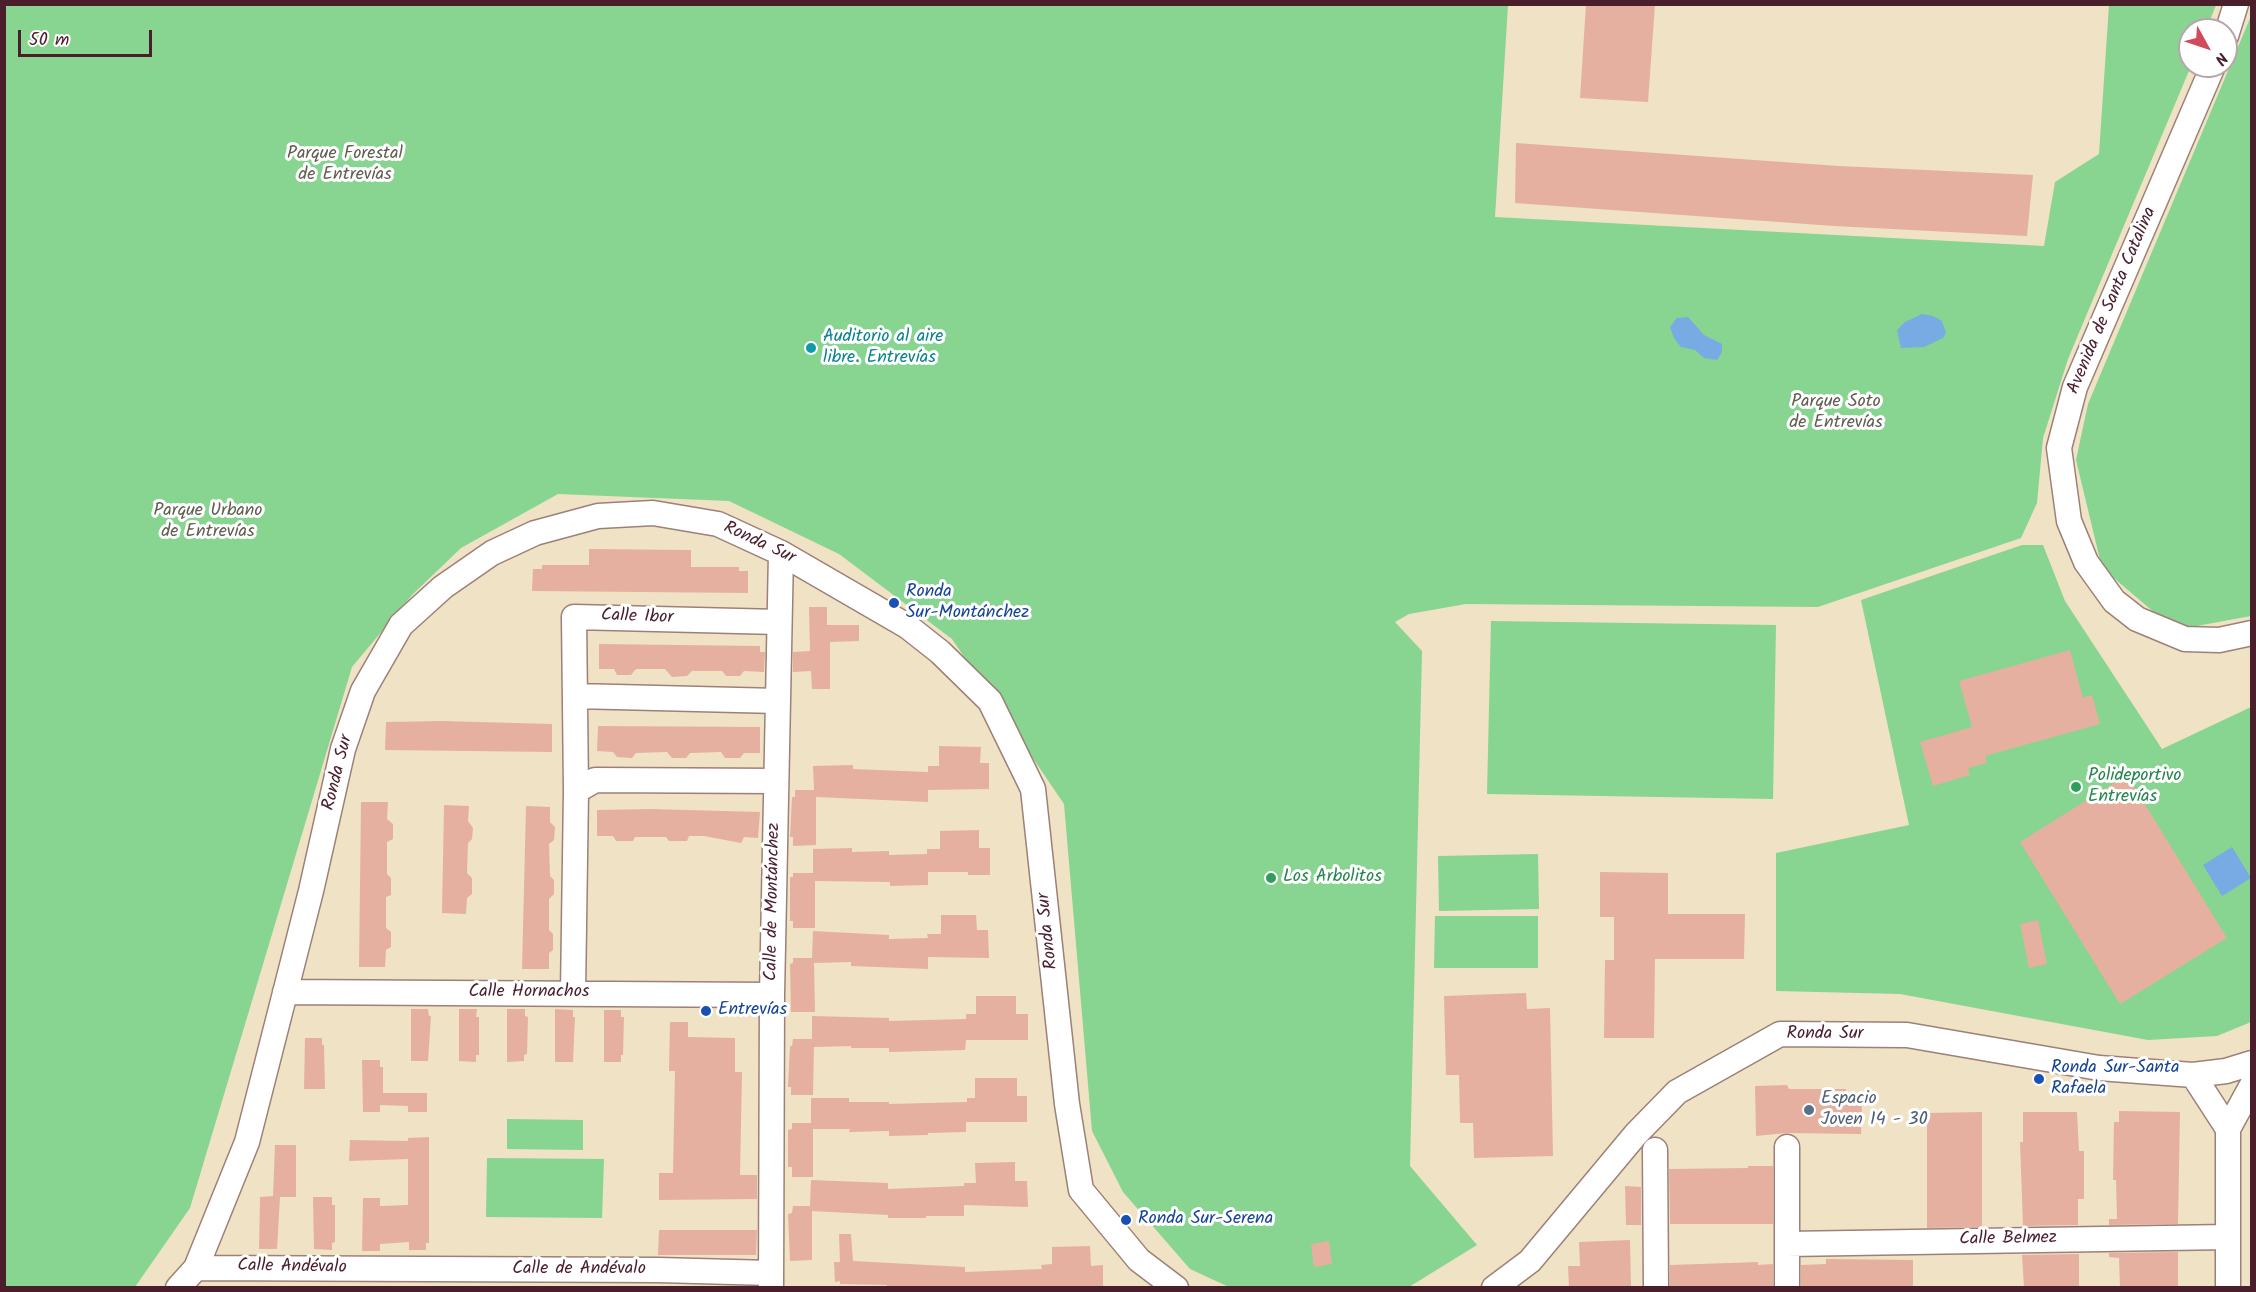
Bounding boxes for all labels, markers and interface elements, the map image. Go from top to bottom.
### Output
scale bar [21,18,154,56]
north arrow [2178,18,2238,78]
text: 50 m [29,26,69,55]
text: N [2208,47,2233,71]
park label: Parque Forestal de Entrevías [287,144,403,186]
street label: Avenida de Santa Catalina [2064,204,2162,398]
place label: Auditorio al aire libre. Entrevías [823,327,943,370]
marker: Auditorio al aire libre. Entrevías [804,341,818,355]
park label: Parque Soto de Entrevías [1789,392,1883,434]
park label: Parque Urbano de Entrevías [153,501,263,544]
street label: Ronda Sur [720,518,798,570]
place label: Ronda Sur-Montánchez [906,582,1029,624]
marker: Ronda Sur-Montánchez [887,596,901,610]
street label: Calle Ibor [600,606,674,630]
street label: Ronda Sur [319,733,359,813]
place label: Polideportivo Entrevías [2088,766,2181,808]
marker: Polideportivo Entrevías [2069,780,2083,794]
street label: Calle de Montánchez [762,823,786,981]
place label: Los Arbolitos [1283,867,1382,889]
marker: Los Arbolitos [1264,871,1278,885]
street label: Ronda Sur [1034,892,1064,970]
street label: Calle Hornachos [468,982,590,1004]
place label: Entrevías [718,1000,787,1022]
marker: Entrevías [699,1004,713,1018]
street label: Ronda Sur [1786,1024,1864,1046]
place label: Ronda Sur-Santa Rafaela [2051,1058,2179,1100]
marker: Ronda Sur-Santa Rafaela [2032,1072,2046,1086]
place label: Espacio Joven 14 - 30 [1821,1089,1928,1132]
marker: Espacio Joven 14 - 30 [1802,1103,1816,1117]
place label: Ronda Sur-Serena [1138,1209,1273,1231]
marker: Ronda Sur-Serena [1119,1213,1133,1227]
street label: Calle Belmez [1959,1228,2057,1252]
street label: Calle Andévalo [237,1256,347,1280]
street label: Calle de Andévalo [512,1259,646,1281]

